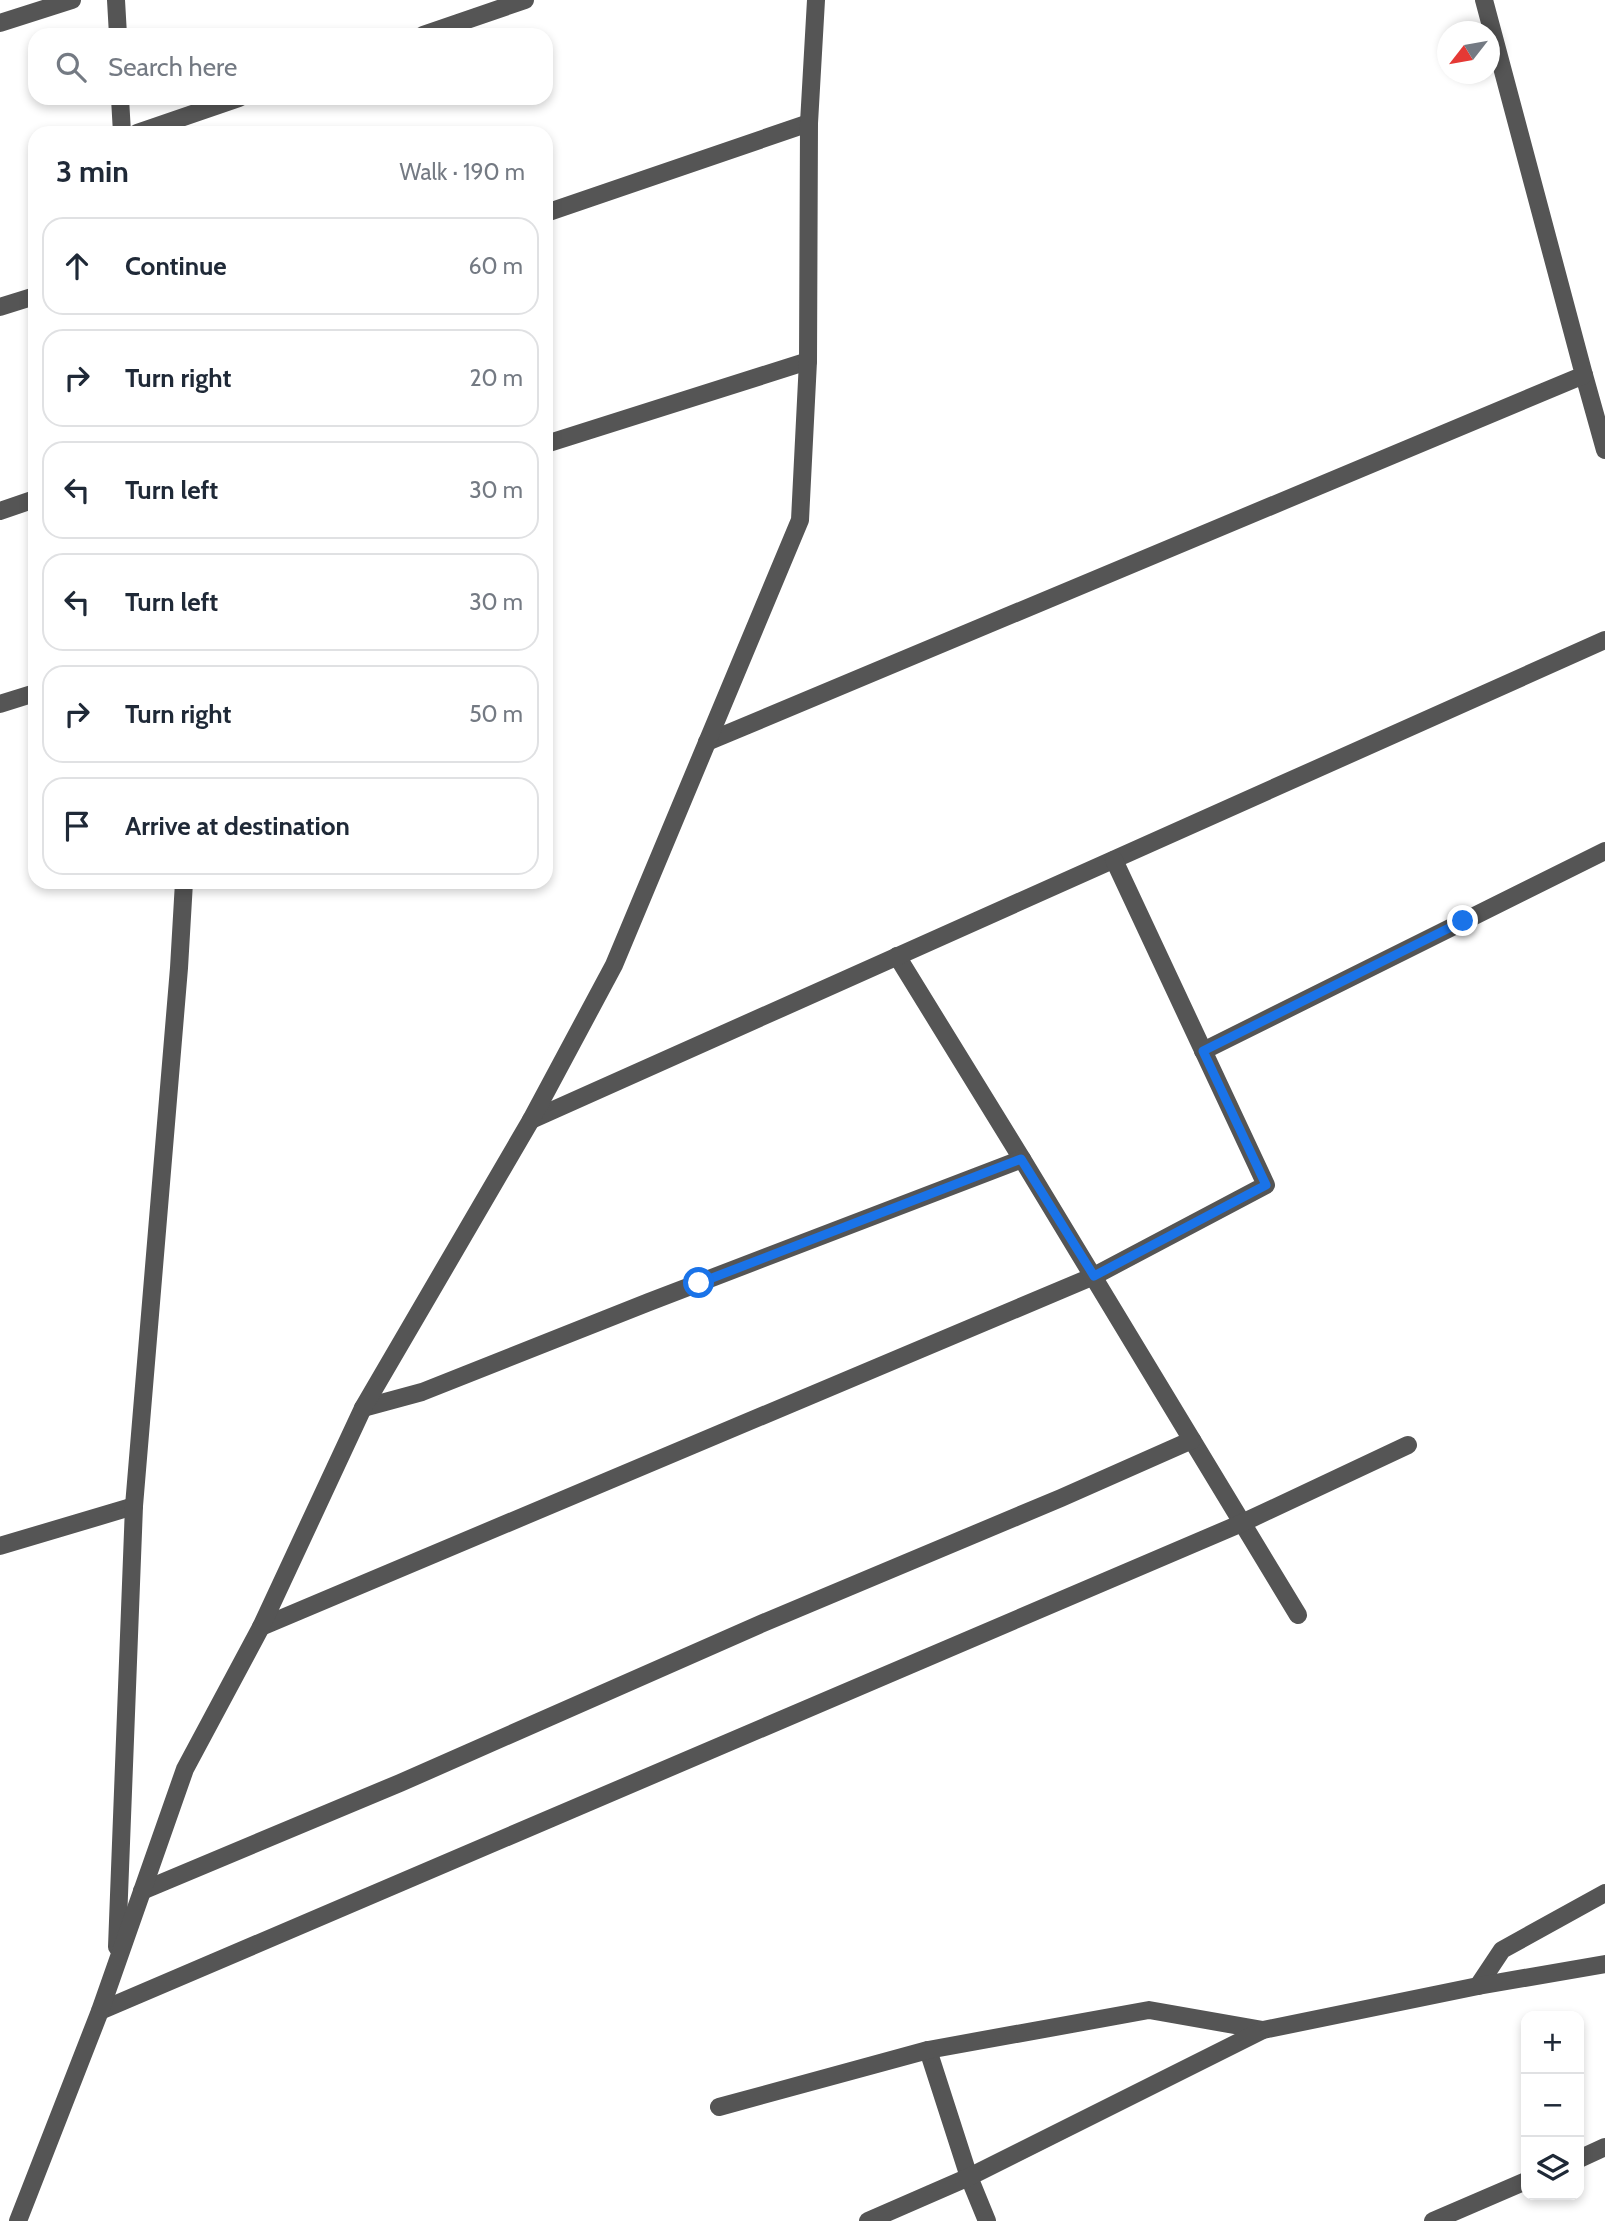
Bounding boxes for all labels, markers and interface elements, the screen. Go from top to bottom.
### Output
north arrow [1437,21,1500,84]
search box [28,28,553,105]
icon: search [52,48,90,86]
text: Search here [108,51,237,83]
text: 3 min [56,153,129,190]
text: Walk · 190 m [400,158,525,186]
icon: ahead [58,247,96,285]
text: Continue [125,250,227,282]
text: 60 m [469,252,523,280]
icon: right [58,359,96,397]
text: Turn right [125,362,231,394]
text: 20 m [470,364,523,392]
icon: left [58,471,96,509]
text: Turn left [125,474,218,506]
text: 30 m [469,476,523,504]
icon: left [58,583,96,621]
text: Turn left [125,586,218,618]
text: 30 m [469,588,523,616]
icon: right [58,695,96,733]
text: Turn right [125,698,231,730]
text: 50 m [469,700,523,728]
icon: arrive [58,807,96,845]
text: Arrive at destination [125,810,350,842]
route end [1447,905,1478,936]
route start [683,1267,714,1298]
map controls [1521,2011,1584,2200]
button: + [1521,2011,1584,2074]
button: − [1521,2074,1584,2137]
button: layers [1521,2137,1584,2200]

